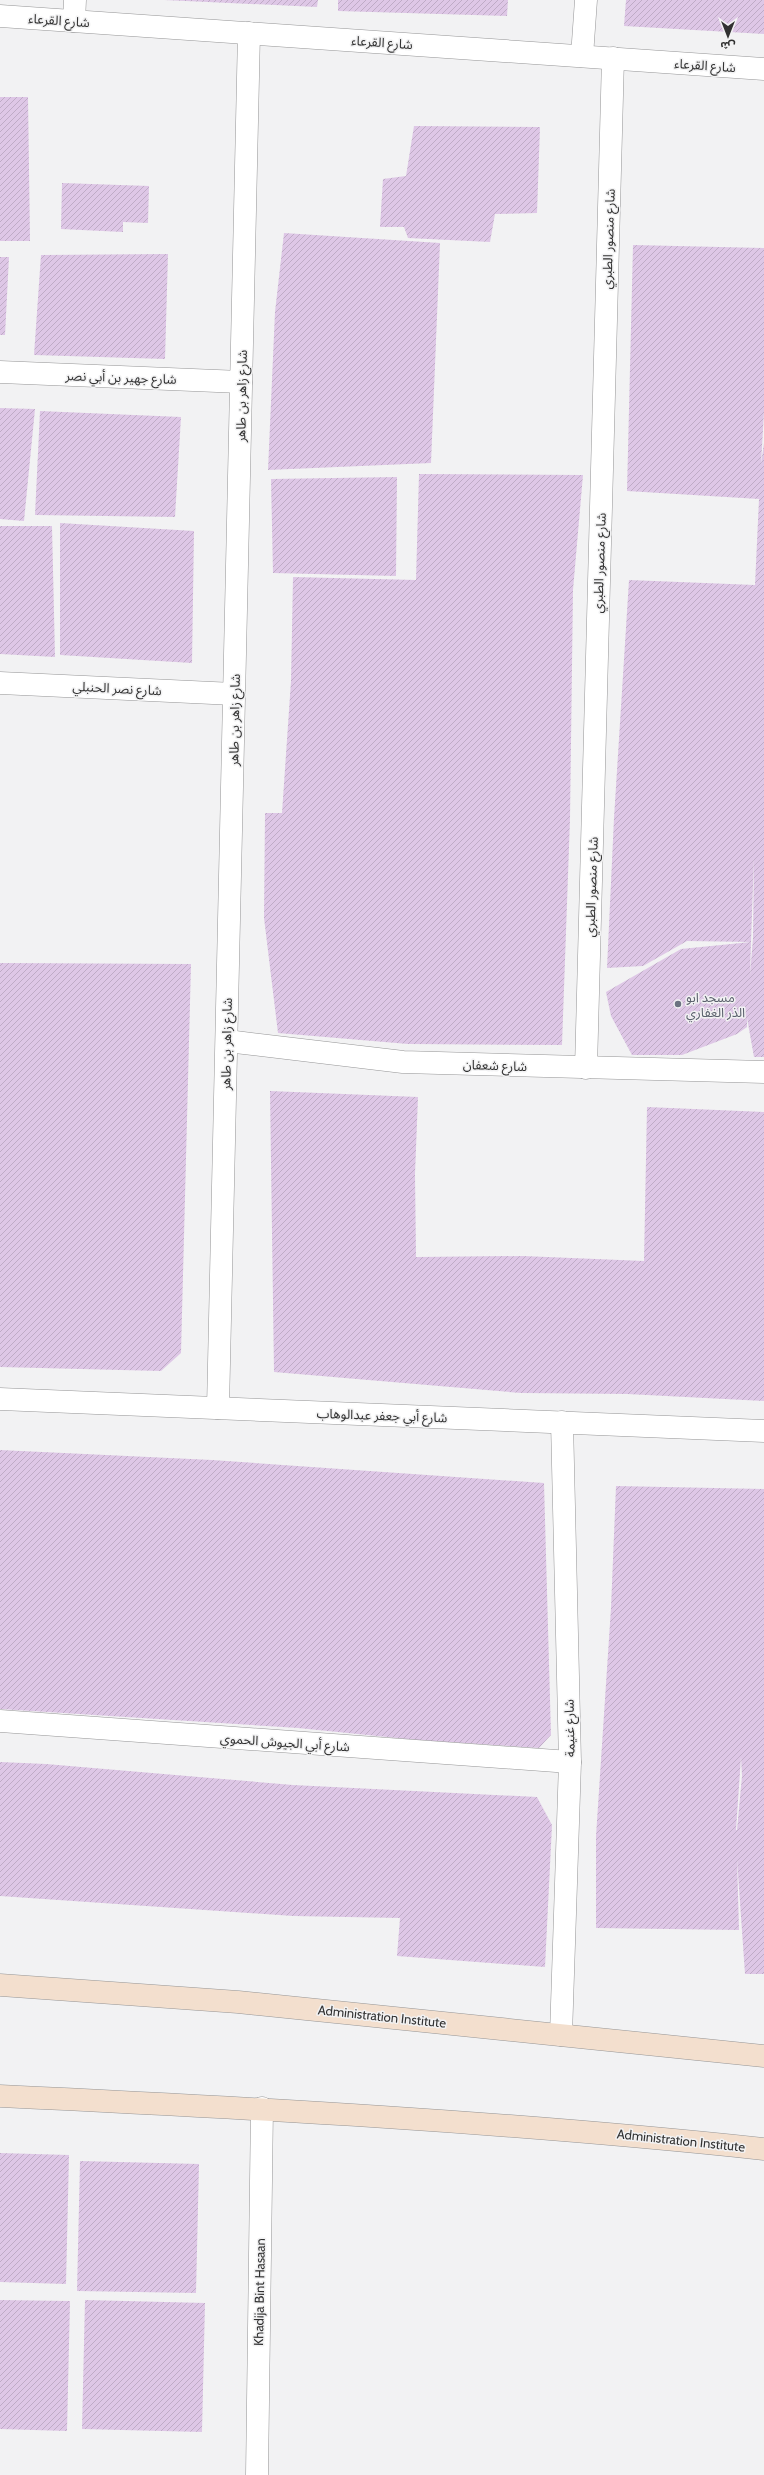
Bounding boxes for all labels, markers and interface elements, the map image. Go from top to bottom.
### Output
street label: شارع القرعاء [27,10,90,33]
north arrow [708,16,748,56]
street label: شارع القرعاء [350,32,413,55]
text: ش [720,39,736,53]
street label: شارع القرعاء [673,55,736,78]
street label: شارع منصور الطبري [598,188,621,290]
street label: شارع زاهر بن طاهر [232,350,253,443]
street label: شارع جهير بن أبي نصر [64,367,177,390]
street label: شارع منصور الطبري [589,512,612,614]
street label: شارع زاهر بن طاهر [225,674,246,767]
street label: شارع نصر الحنبلي [72,678,162,701]
street label: شارع منصور الطبري [581,836,604,938]
place label: مسجد ابو الذر الغفاري [686,989,745,1023]
street label: شارع زاهر بن طاهر [217,998,238,1091]
marker: مسجد ابو الذر الغفاري [673,999,683,1009]
street label: شارع شعفان [462,1056,527,1077]
street label: شارع أبي جعفر عبدالوهاب [316,1405,448,1428]
street label: شارع غنيمة [560,1699,581,1757]
street label: شارع أبي الجيوش الحموي [219,1729,350,1758]
street label: Administration Institute [317,2001,447,2031]
street label: Administration Institute [616,2125,746,2155]
street label: Khadija Bint Hasaan [250,2238,269,2346]

